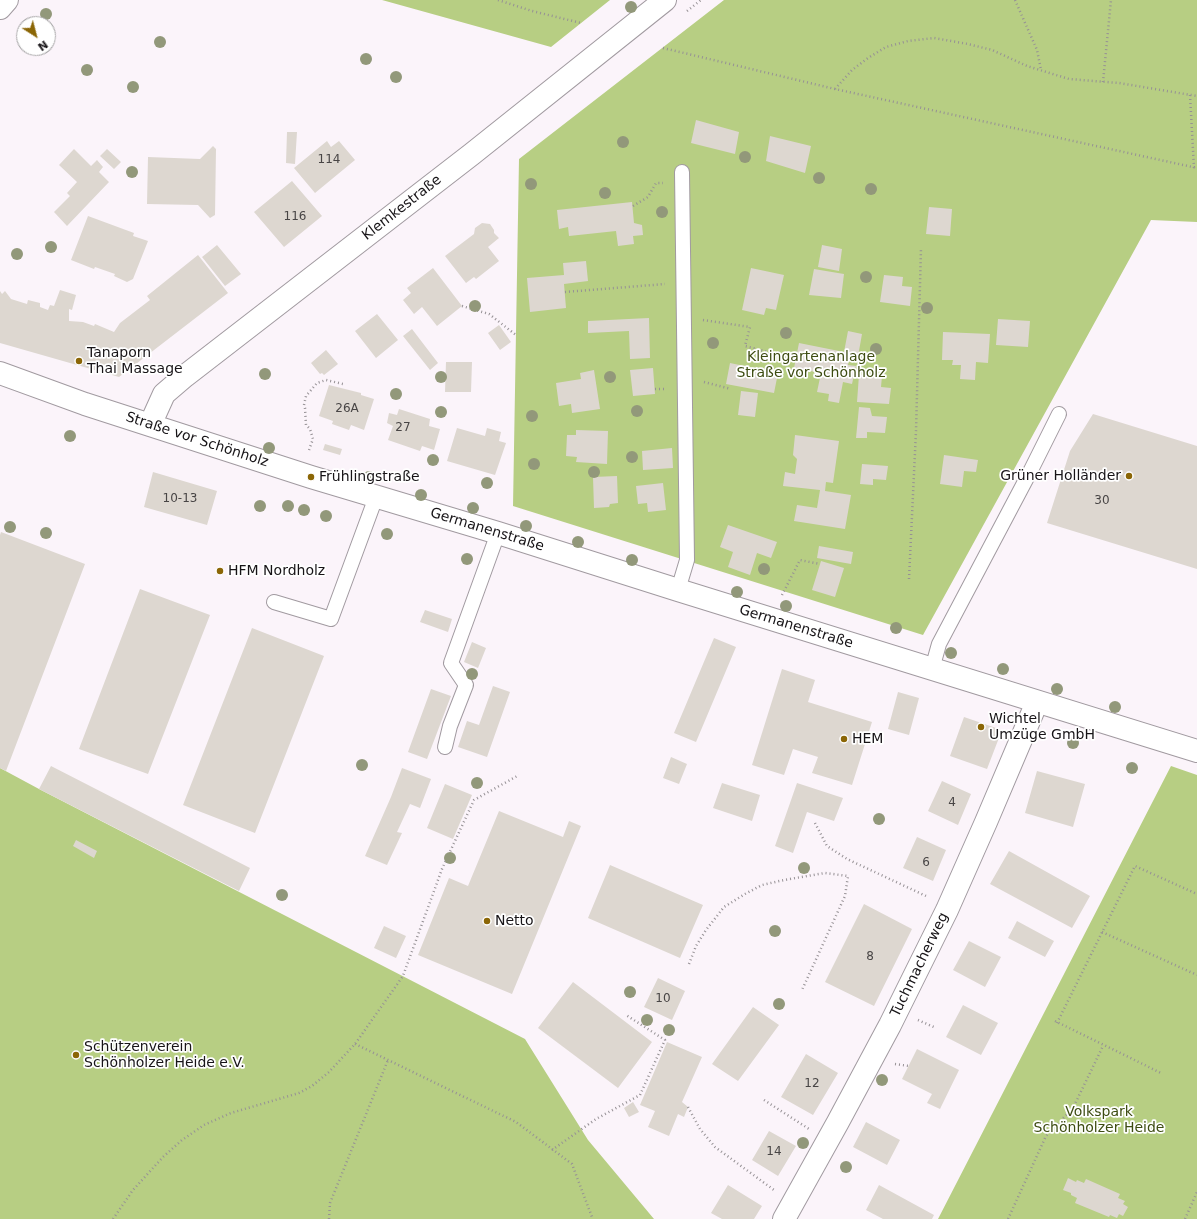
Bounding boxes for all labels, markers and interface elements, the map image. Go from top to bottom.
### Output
north arrow [16,16,56,56]
text: N [35,37,50,53]
house number: 114 [318,153,340,167]
street label: Klemkestraße [359,172,445,244]
house number: 116 [284,210,306,224]
place label: Tanaporn Thai Massage [87,345,183,378]
park label: Kleingartenanlage Straße vor Schönholz [736,349,886,382]
marker: Tanaporn Thai Massage [74,356,84,366]
house number: 26A [335,402,359,416]
street label: Straße vor Schönholz [123,409,271,471]
house number: 27 [395,421,411,435]
place label: Grüner Holländer [1000,468,1121,484]
place label: Frühlingstraße [319,469,420,485]
marker: Grüner Holländer [1124,471,1134,481]
marker: Frühlingstraße [306,472,316,482]
house number: 10-13 [163,492,197,506]
house number: 30 [1094,494,1110,508]
street label: Germanenstraße [428,505,546,555]
place label: HFM Nordholz [228,563,325,579]
marker: HFM Nordholz [215,566,225,576]
street label: Germanenstraße [737,602,855,652]
place label: Wichtel Umzüge GmbH [989,711,1095,744]
marker: Wichtel Umzüge GmbH [976,722,986,732]
place label: HEM [852,731,883,747]
marker: HEM [839,734,849,744]
house number: 4 [948,796,956,810]
house number: 6 [922,856,930,870]
street label: Tuchmacherweg [887,910,953,1020]
place label: Netto [495,913,534,929]
marker: Netto [482,916,492,926]
house number: 8 [866,950,874,964]
house number: 10 [655,992,671,1006]
place label: Schützenverein Schönholzer Heide e.V. [84,1039,245,1072]
marker: Schützenverein Schönholzer Heide e.V. [71,1050,81,1060]
house number: 12 [804,1077,820,1091]
park label: Volkspark Schönholzer Heide [1034,1104,1164,1136]
house number: 14 [766,1145,782,1159]

